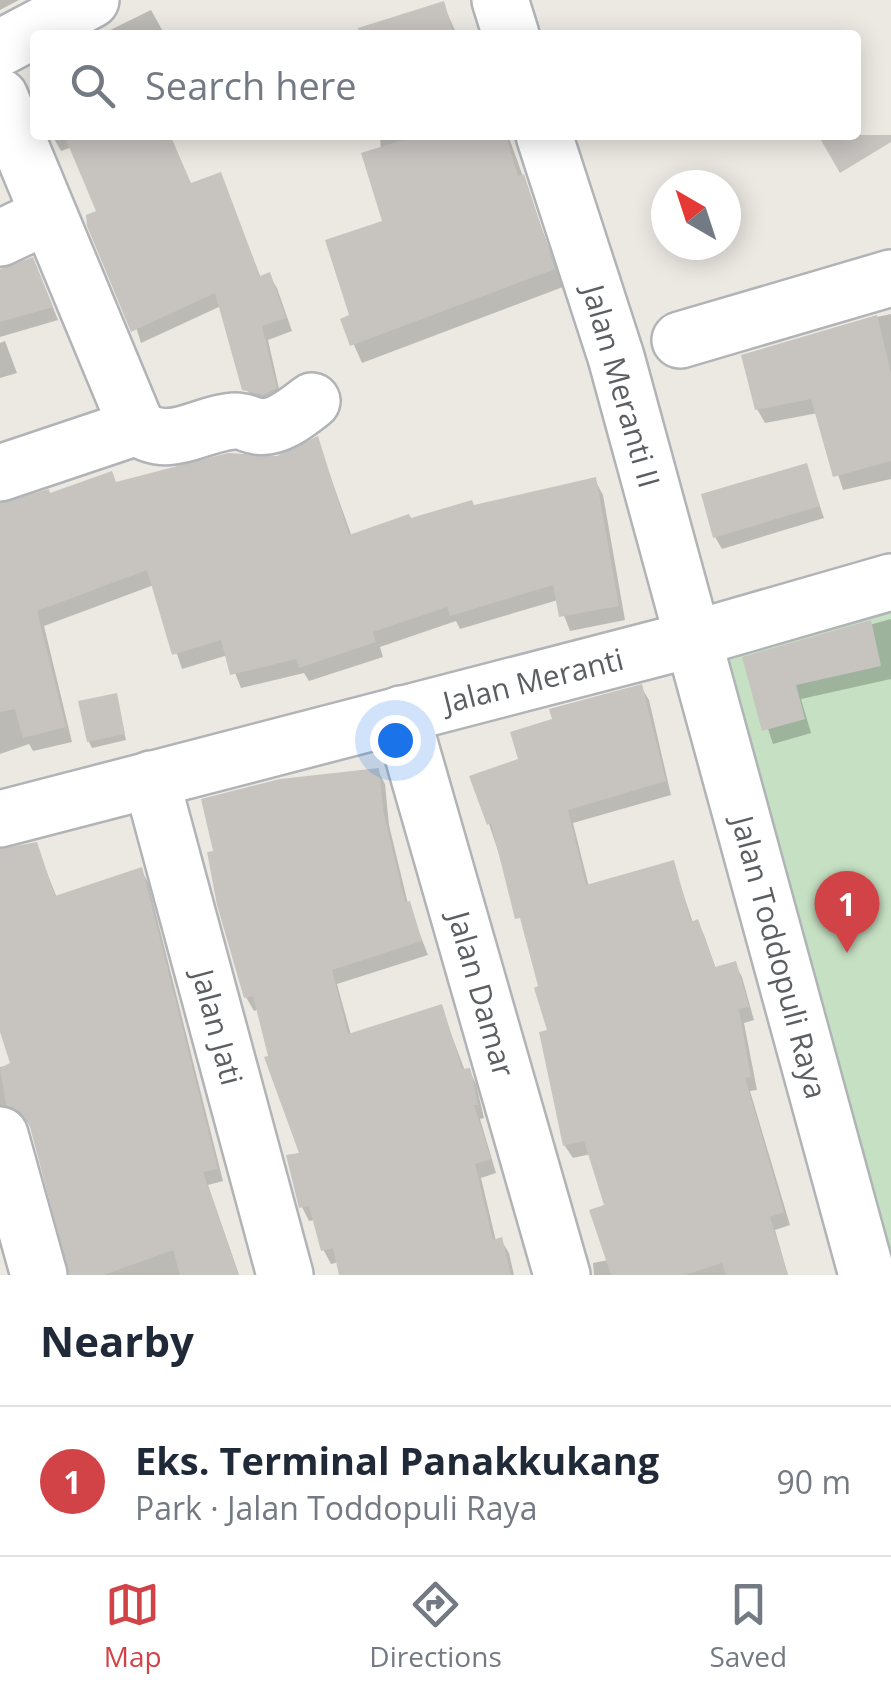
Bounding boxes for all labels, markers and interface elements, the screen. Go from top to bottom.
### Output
search box [30,30,861,140]
icon: search [65,58,120,113]
text: Search here [145,59,357,111]
north arrow [651,170,741,260]
street label: Jalan Meranti II [573,277,671,492]
street label: Jalan Meranti [436,638,628,723]
your location [370,715,421,766]
street label: Jalan Toddopuli Raya [722,808,837,1103]
pin: 1 [814,870,880,953]
street label: Jalan Damar [438,904,525,1082]
street label: Jalan Jati [182,962,253,1089]
text: Nearby [40,1312,194,1369]
text: Eks. Terminal Panakkukang [135,1434,659,1486]
text: 1 [63,1460,82,1503]
text: 90 m [776,1460,851,1503]
text: Park · Jalan Toddopuli Raya [135,1486,537,1529]
tab: Map [104,1577,162,1675]
tab: Directions [369,1577,502,1675]
tab: Saved [709,1577,787,1675]

